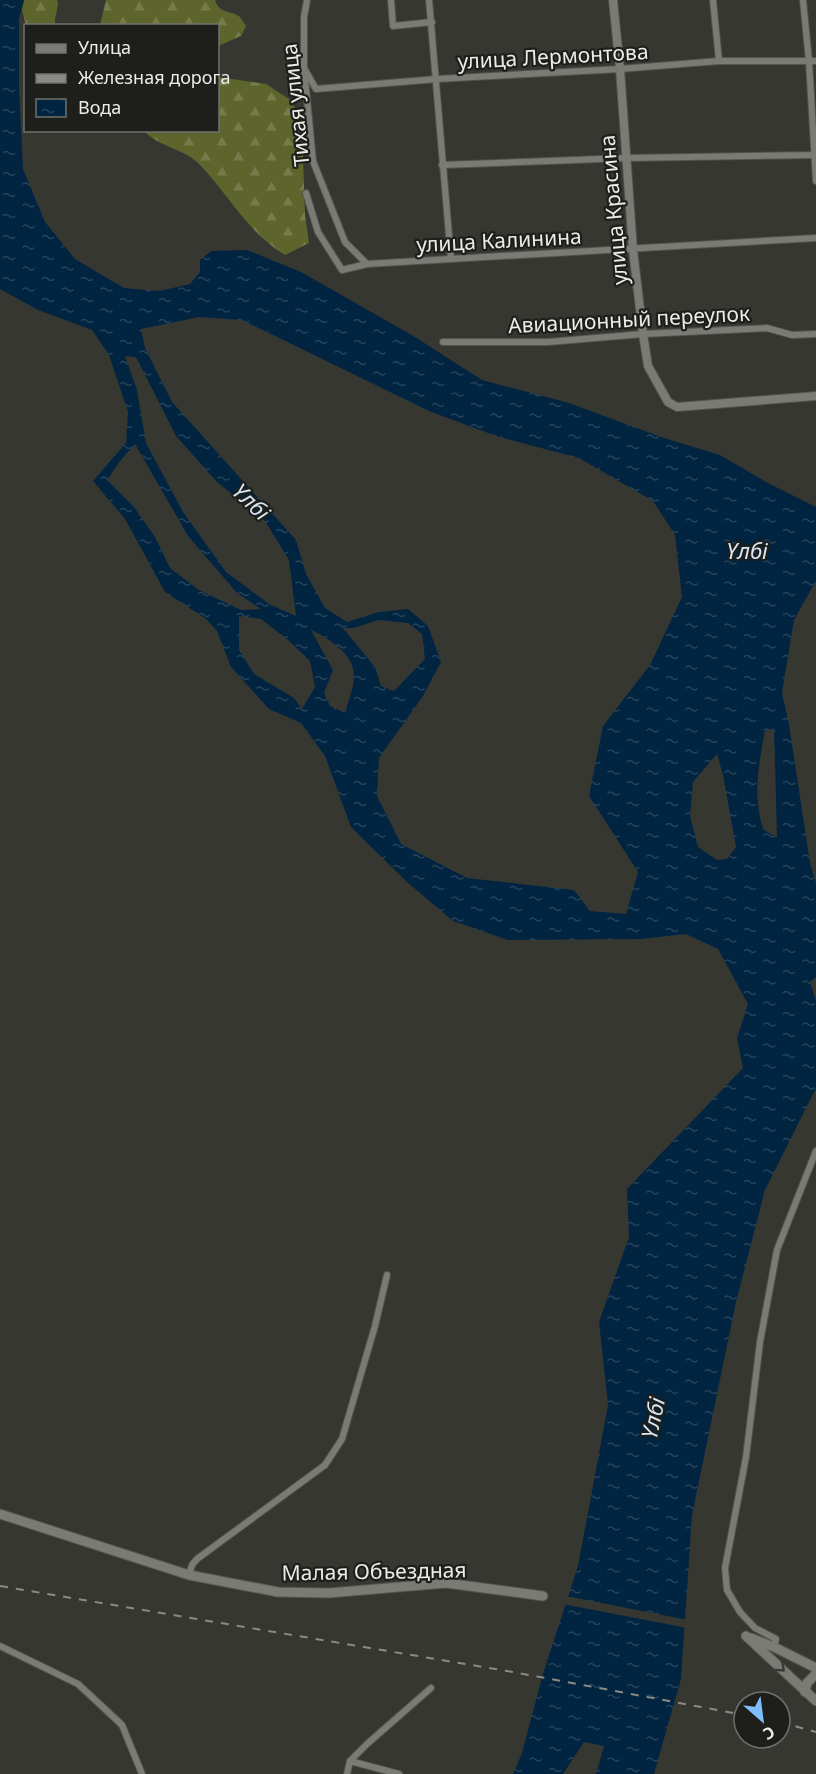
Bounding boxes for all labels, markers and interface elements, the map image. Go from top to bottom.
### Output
legend [24,24,219,132]
text: Улица [78,35,131,59]
street label: улица Лермонтова [457,37,649,75]
street label: Тихая улица [275,42,315,168]
text: Железная дорога [78,65,230,89]
text: Вода [78,95,121,119]
street label: улица Красина [592,134,634,286]
street label: улица Калинина [416,222,582,258]
street label: Авиационный переулок [507,299,751,339]
water label: Үлбі [227,476,278,527]
water label: Үлбі [726,535,769,565]
water label: Үлбі [633,1393,671,1441]
street label: Малая Объездная [281,1555,467,1587]
one-way arrow [775,1661,785,1672]
north arrow [732,1690,792,1750]
text: С [759,1721,779,1745]

